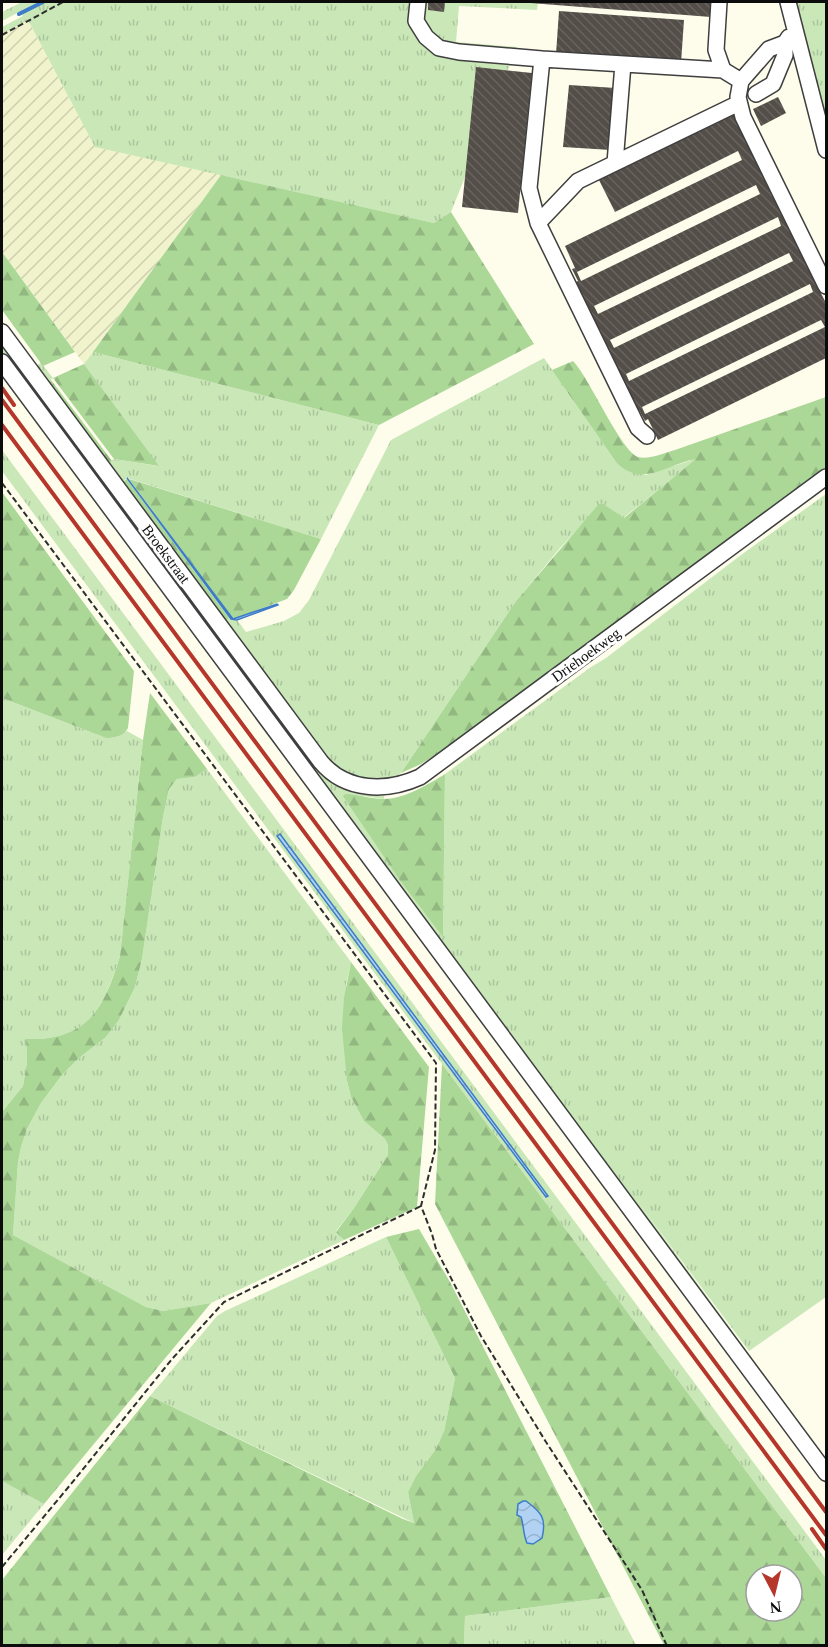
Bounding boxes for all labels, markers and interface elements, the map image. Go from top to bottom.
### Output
street label: Broekstraat [139,522,194,587]
street label: Driehoekweg [549,624,624,685]
north arrow [744,1563,804,1623]
text: N [769,1598,783,1617]

